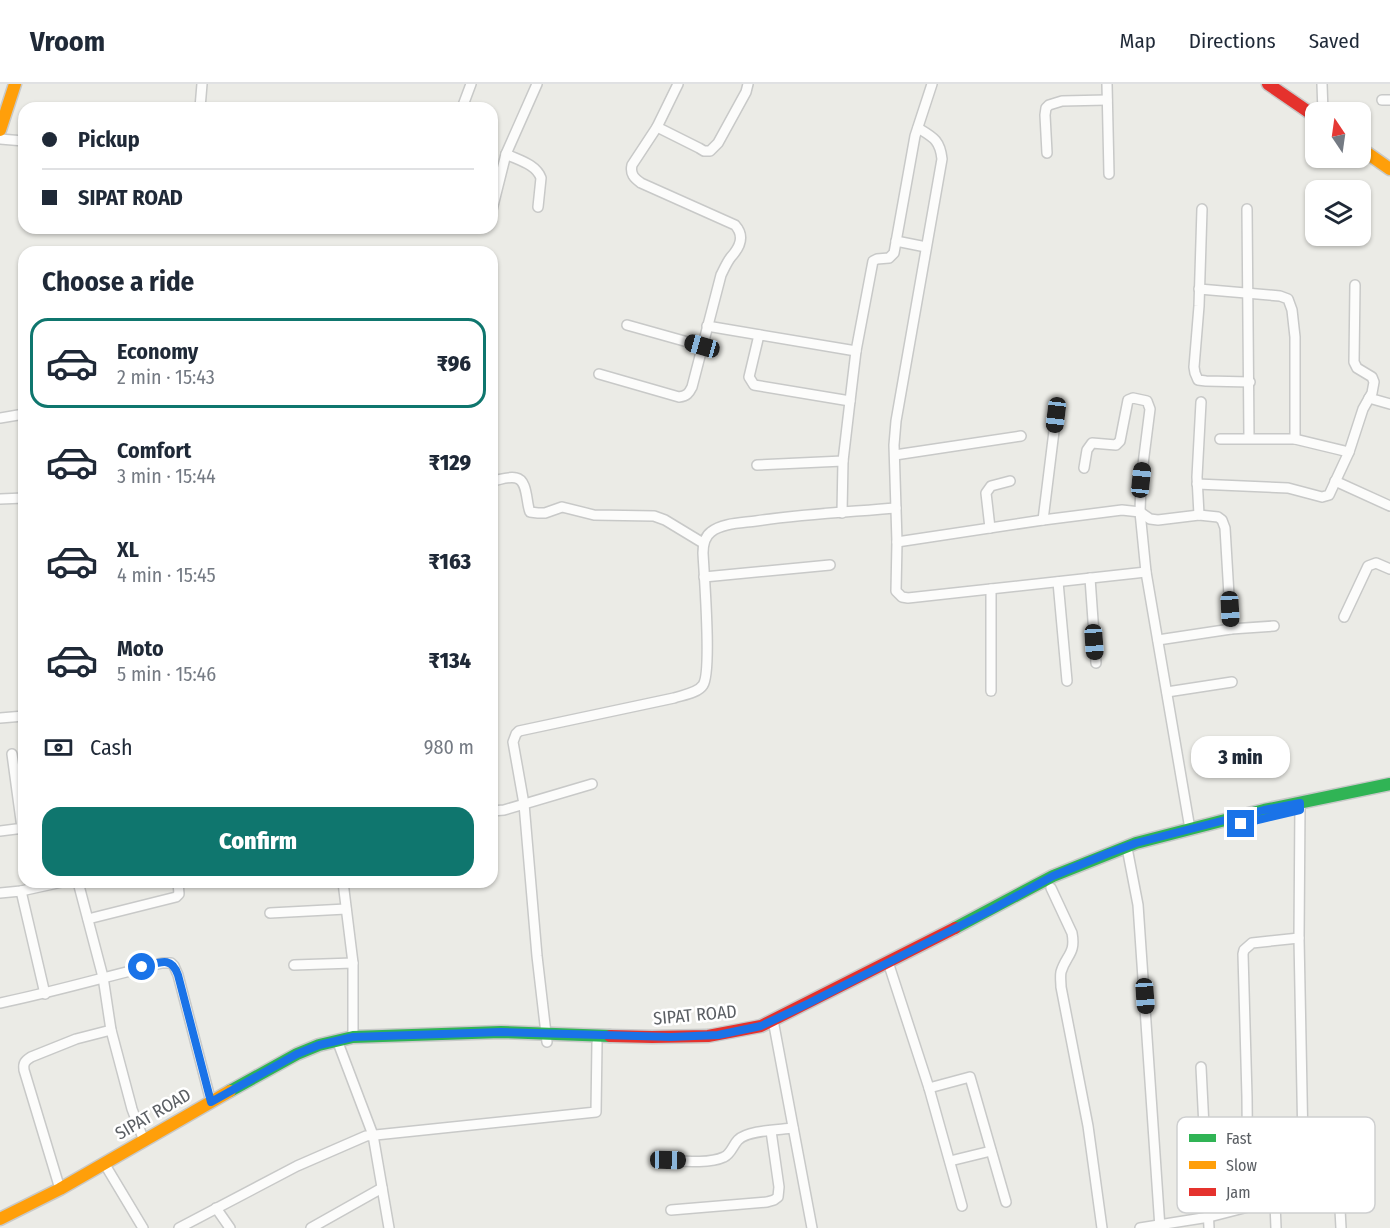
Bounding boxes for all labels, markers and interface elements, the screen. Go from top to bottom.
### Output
text: Vroom [30,25,105,58]
text: Map [1119,28,1156,54]
text: Directions [1189,28,1276,54]
text: Saved [1309,28,1360,54]
north arrow [1305,102,1371,168]
map controls [1305,102,1371,246]
text: Pickup [78,126,140,153]
button: layers [1305,180,1371,246]
text: SIPAT ROAD [78,184,183,211]
text: Choose a ride [42,266,194,298]
car [682,332,722,360]
icon: car [45,336,99,390]
text: Economy [117,338,198,365]
text: ₹96 [437,350,471,377]
text: 2 min · 15:43 [117,365,215,389]
car [1045,396,1067,434]
icon: car [45,435,99,489]
text: Comfort [117,437,191,464]
text: ₹129 [429,449,471,476]
car [1130,461,1152,499]
text: 3 min · 15:44 [117,464,216,488]
icon: car [45,534,99,588]
text: XL [117,536,139,563]
text: ₹163 [429,548,471,575]
text: 4 min · 15:45 [117,563,216,587]
car [1220,591,1240,627]
car [1084,623,1104,661]
icon: car [45,633,99,687]
text: Moto [117,635,164,662]
text: ₹134 [429,647,471,674]
text: 5 min · 15:46 [117,662,216,686]
icon: cash [42,731,75,764]
text: Cash [90,734,133,761]
text: 980 m [424,735,474,759]
callout: 3 min [1192,737,1290,779]
text: 3 min [1218,745,1263,769]
button: Confirm [42,807,474,876]
route end [1227,810,1254,837]
route start [128,953,155,980]
car [1135,977,1155,1015]
street label: SIPAT ROAD [652,1000,738,1030]
street label: SIPAT ROAD [111,1084,195,1144]
legend [1177,1117,1375,1213]
text: Fast [1226,1129,1253,1148]
car [650,1151,686,1169]
text: Slow [1226,1156,1257,1175]
text: Jam [1226,1183,1251,1202]

